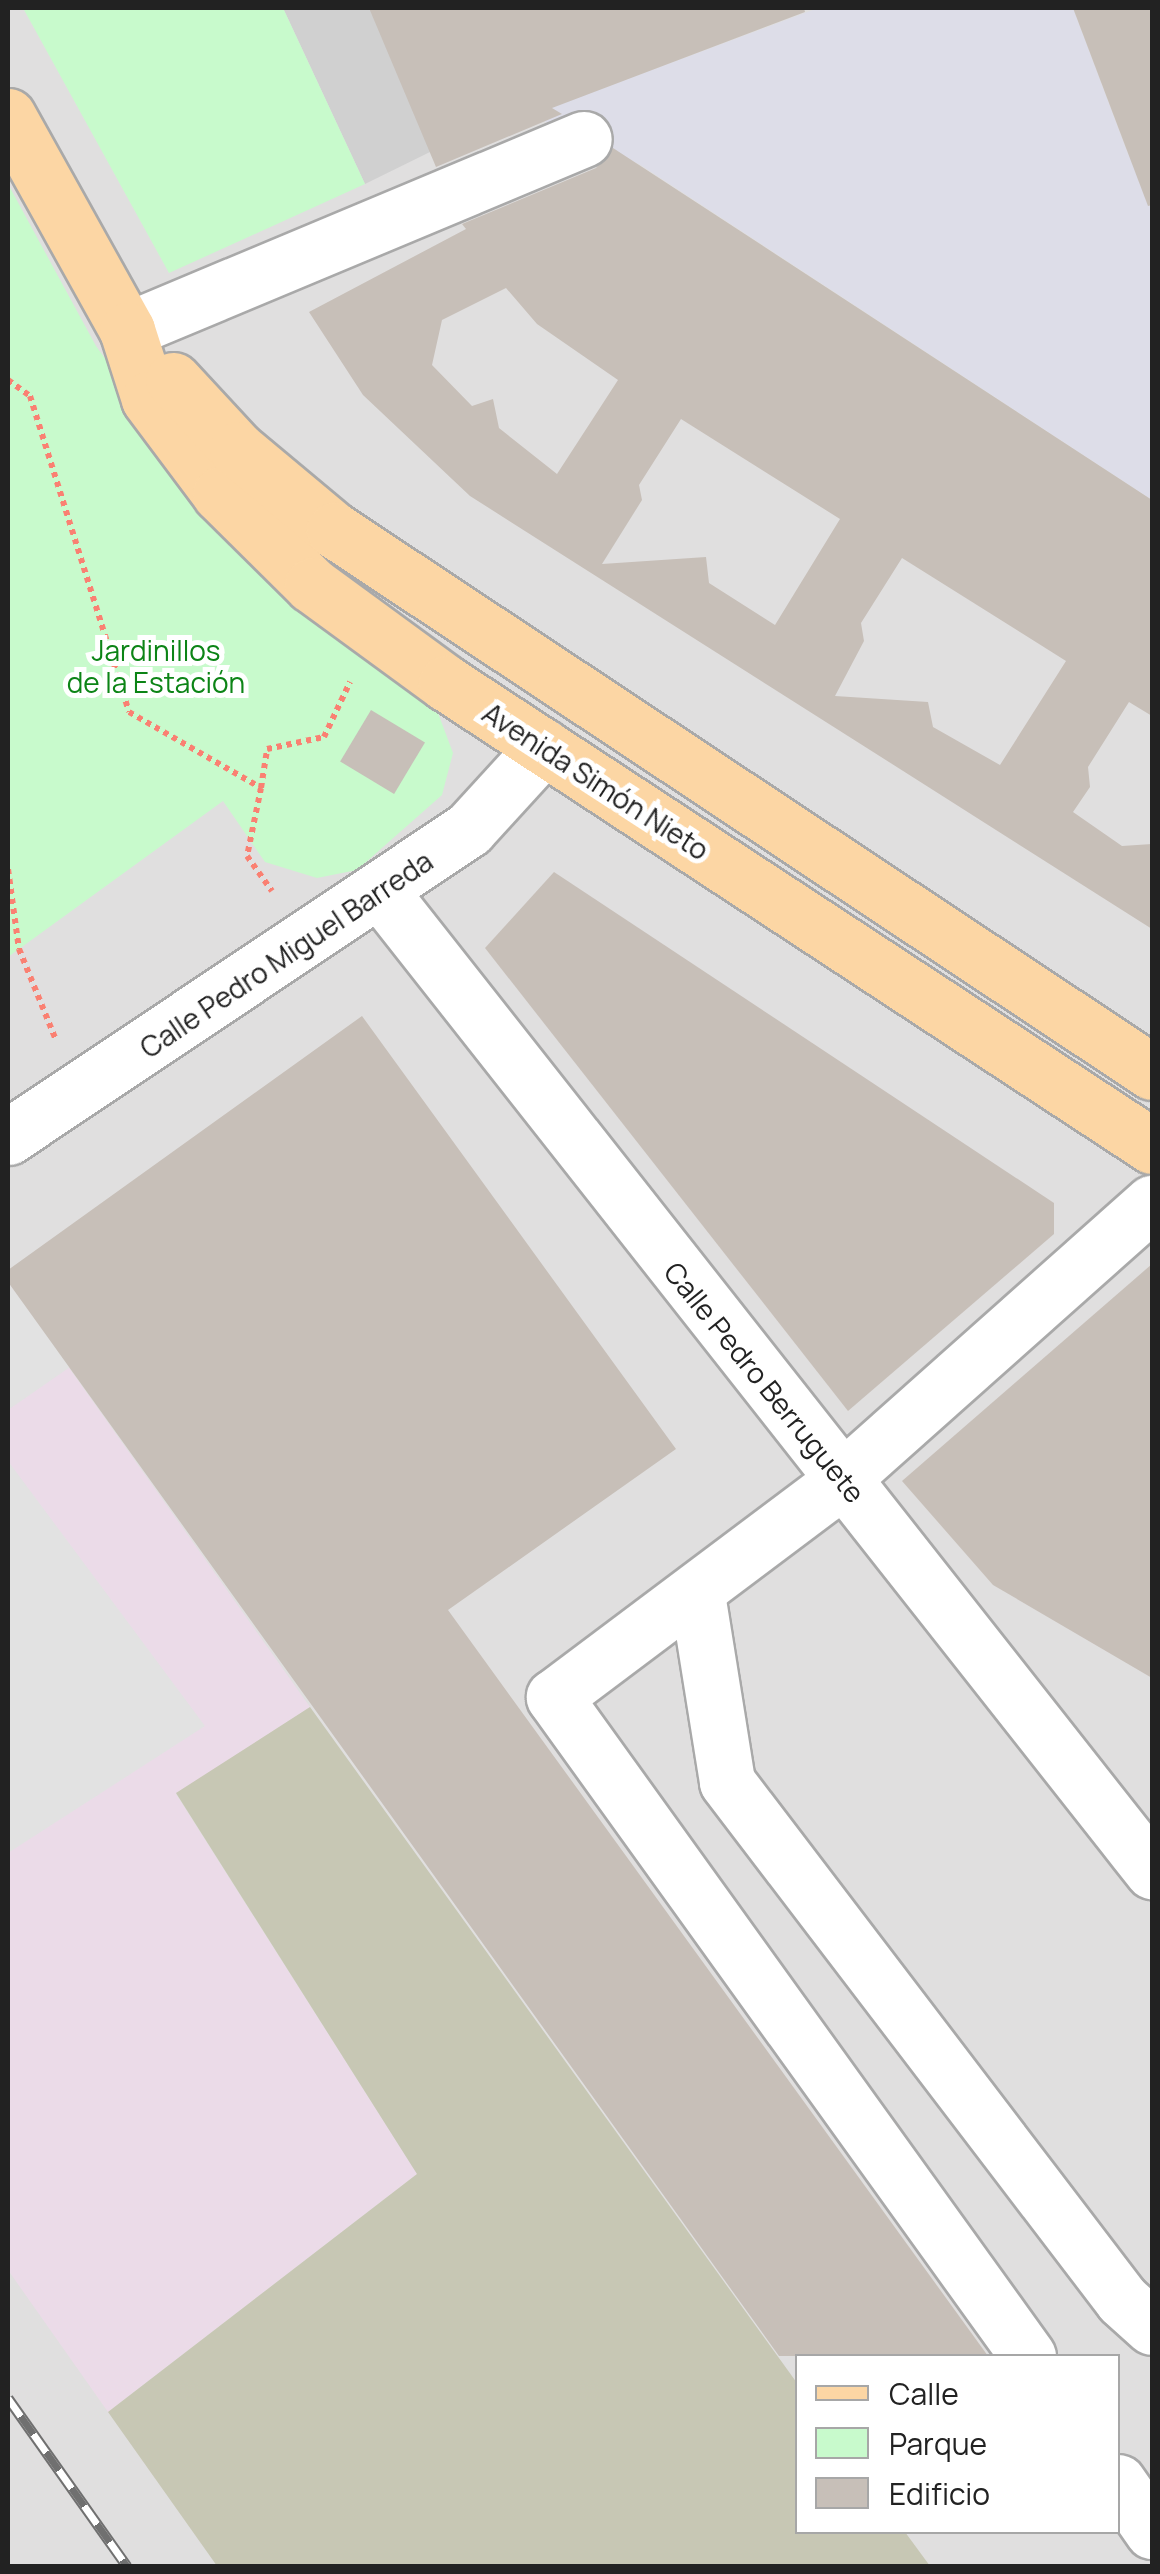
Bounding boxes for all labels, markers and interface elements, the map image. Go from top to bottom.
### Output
park label: Jardinillos de la Estación [67,633,245,699]
street label: Avenida Simón Nieto [477,695,715,867]
street label: Calle Pedro Miguel Barreda [133,844,439,1064]
street label: Calle Pedro Berruguete [658,1255,872,1509]
legend [795,2354,1120,2534]
text: Calle [889,2373,959,2414]
text: Parque [889,2423,987,2464]
text: Edificio [889,2473,990,2514]

